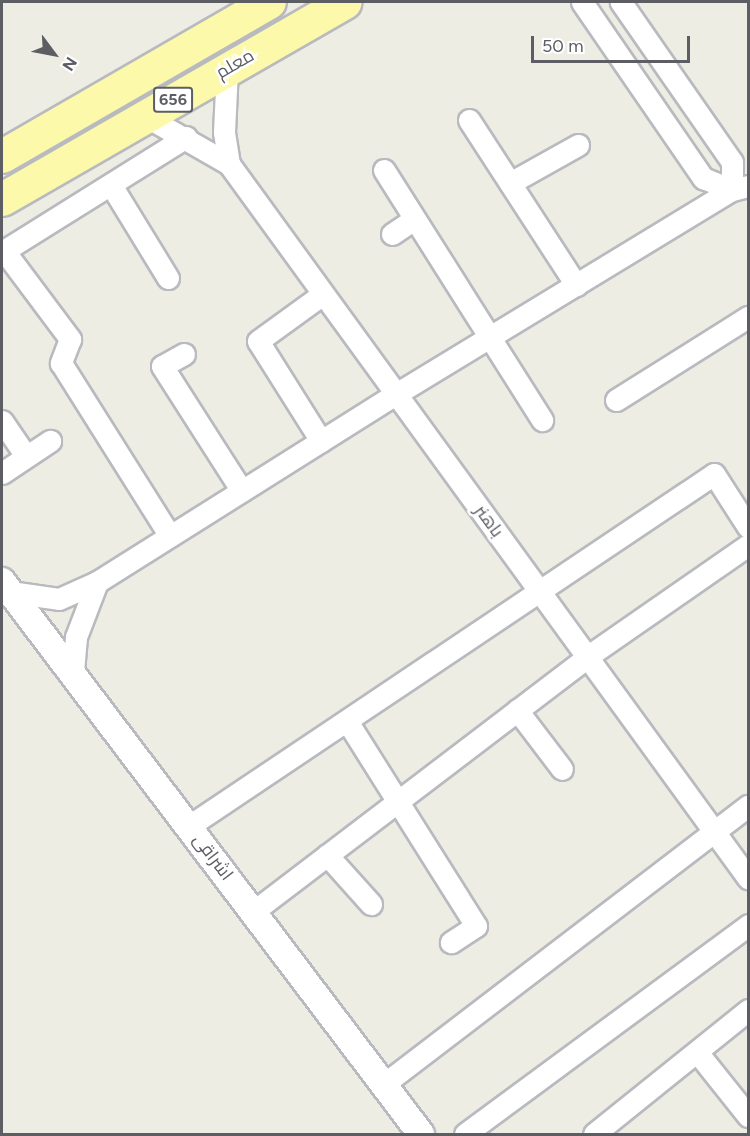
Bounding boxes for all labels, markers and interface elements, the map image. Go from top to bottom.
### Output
north arrow [24,24,84,84]
scale bar [534,24,693,62]
text: 50 m [542,35,584,57]
street label: معلم [212,45,258,83]
text: N [58,54,81,74]
road number: 656 [152,87,194,113]
street label: باهنر [470,500,508,542]
street label: اشراقی [188,829,238,885]

